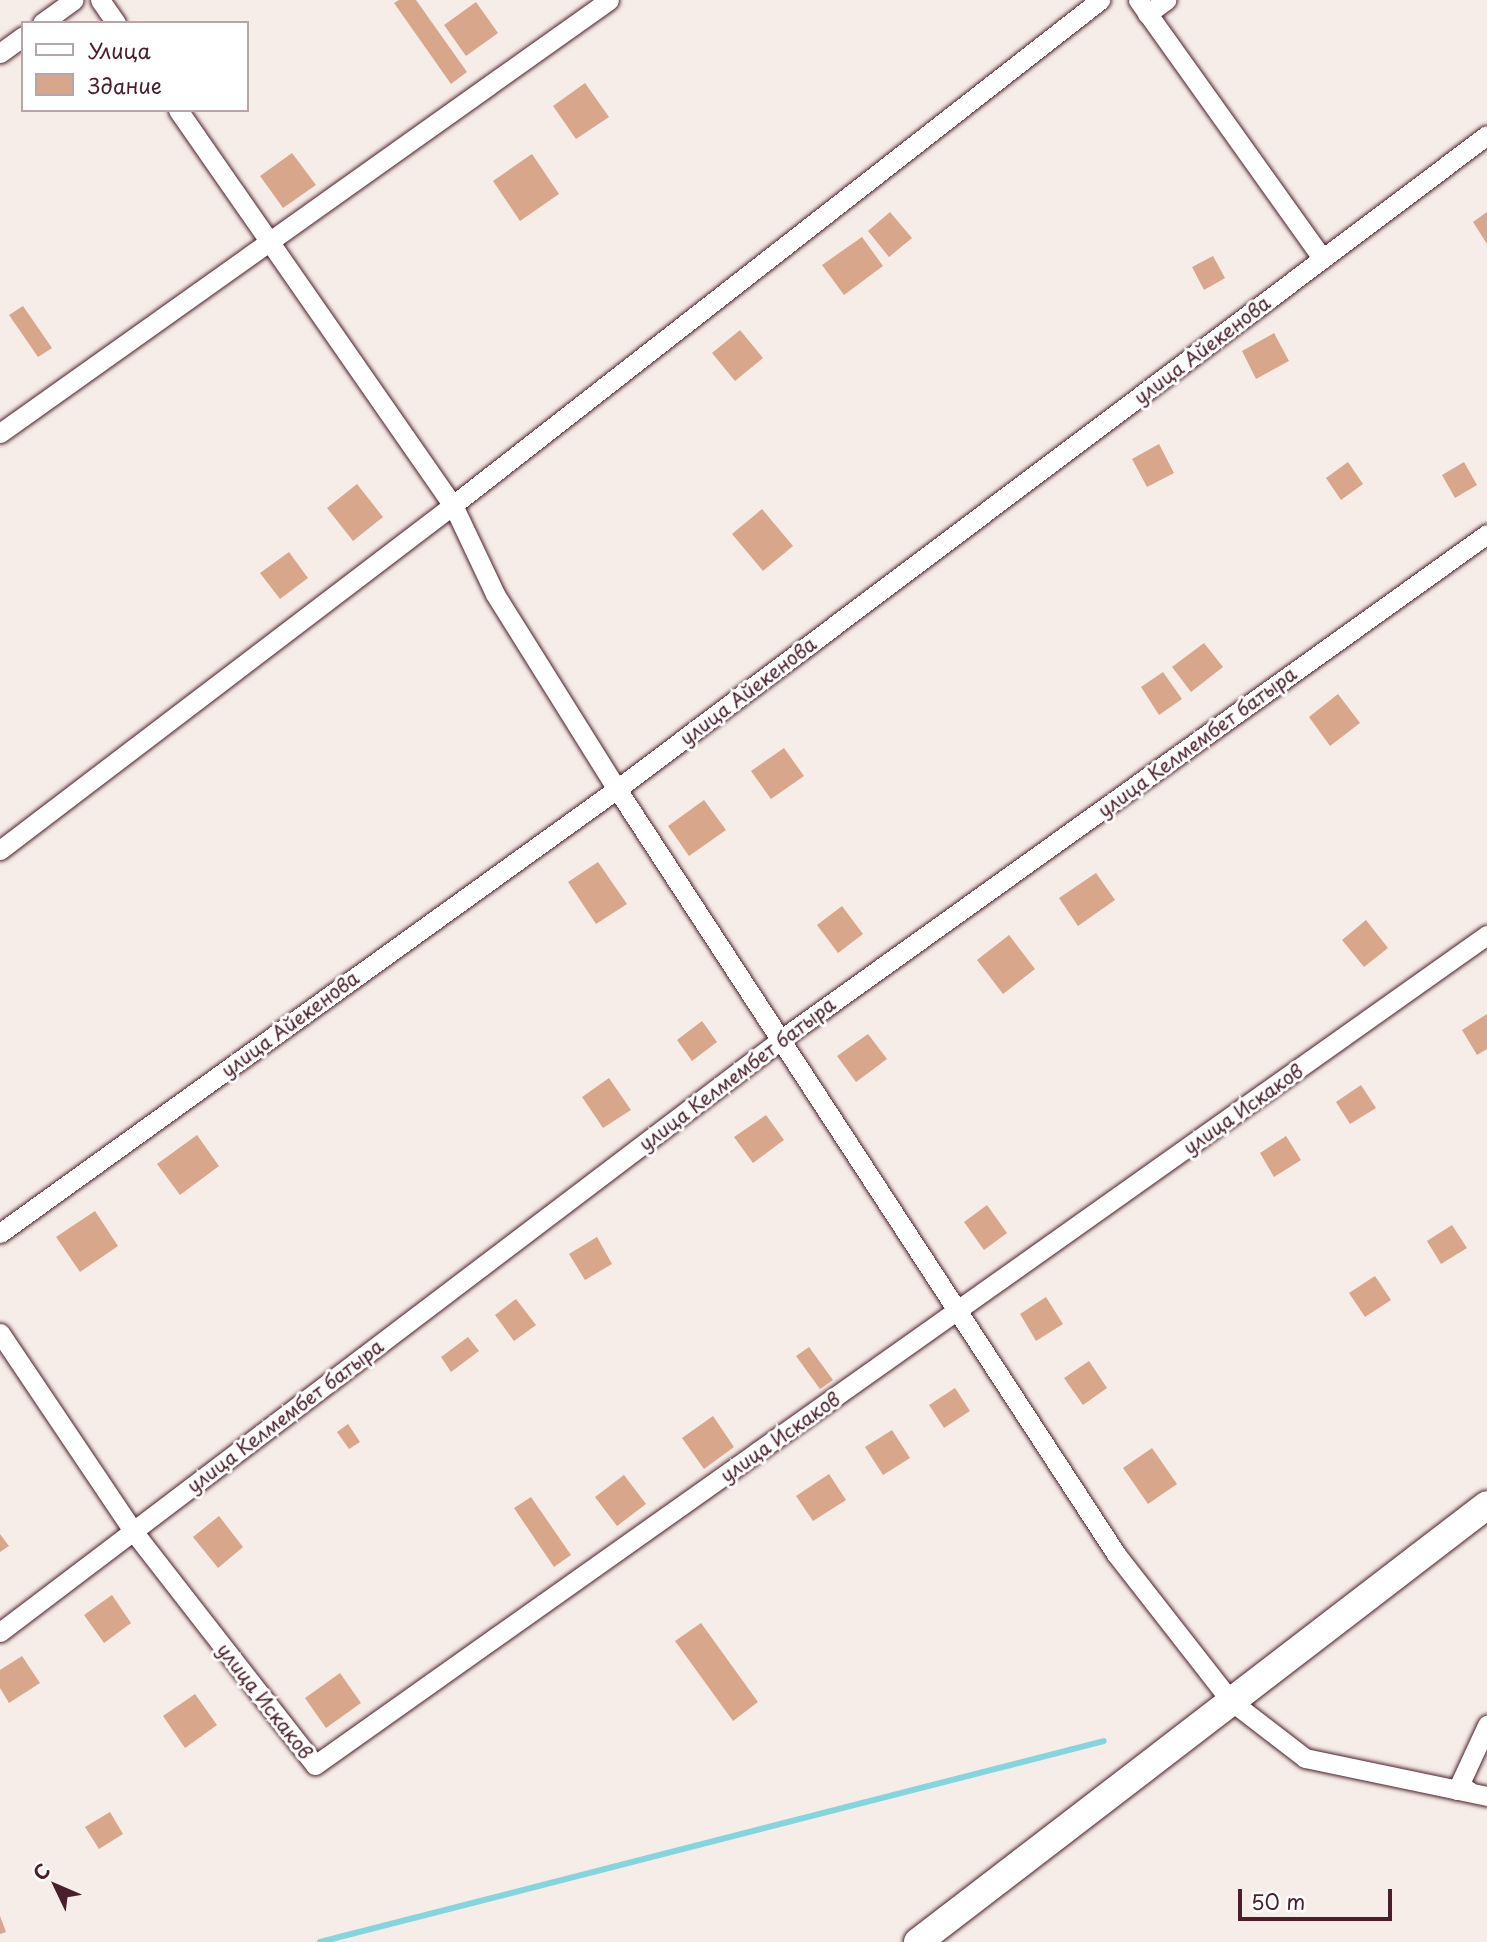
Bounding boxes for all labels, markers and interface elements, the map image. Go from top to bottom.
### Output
legend [21,21,248,112]
text: Улица [88,34,151,66]
text: Здание [88,69,162,101]
street label: улица Айекенова [1129,291,1275,409]
street label: улица Айекенова [675,632,821,750]
street label: улица Келмембет батыра [1093,662,1301,822]
street label: улица Айекенова [216,966,364,1082]
street label: улица Келмембет батыра [634,992,840,1156]
street label: улица Искаков [1178,1059,1308,1159]
street label: улица Келмембет батыра [182,1334,388,1498]
street label: улица Искаков [715,1387,845,1487]
street label: улица Искаков [212,1638,318,1764]
north arrow [21,1851,91,1921]
text: С [26,1857,56,1886]
scale bar [1242,1876,1396,1920]
text: 50 m [1251,1885,1305,1917]

